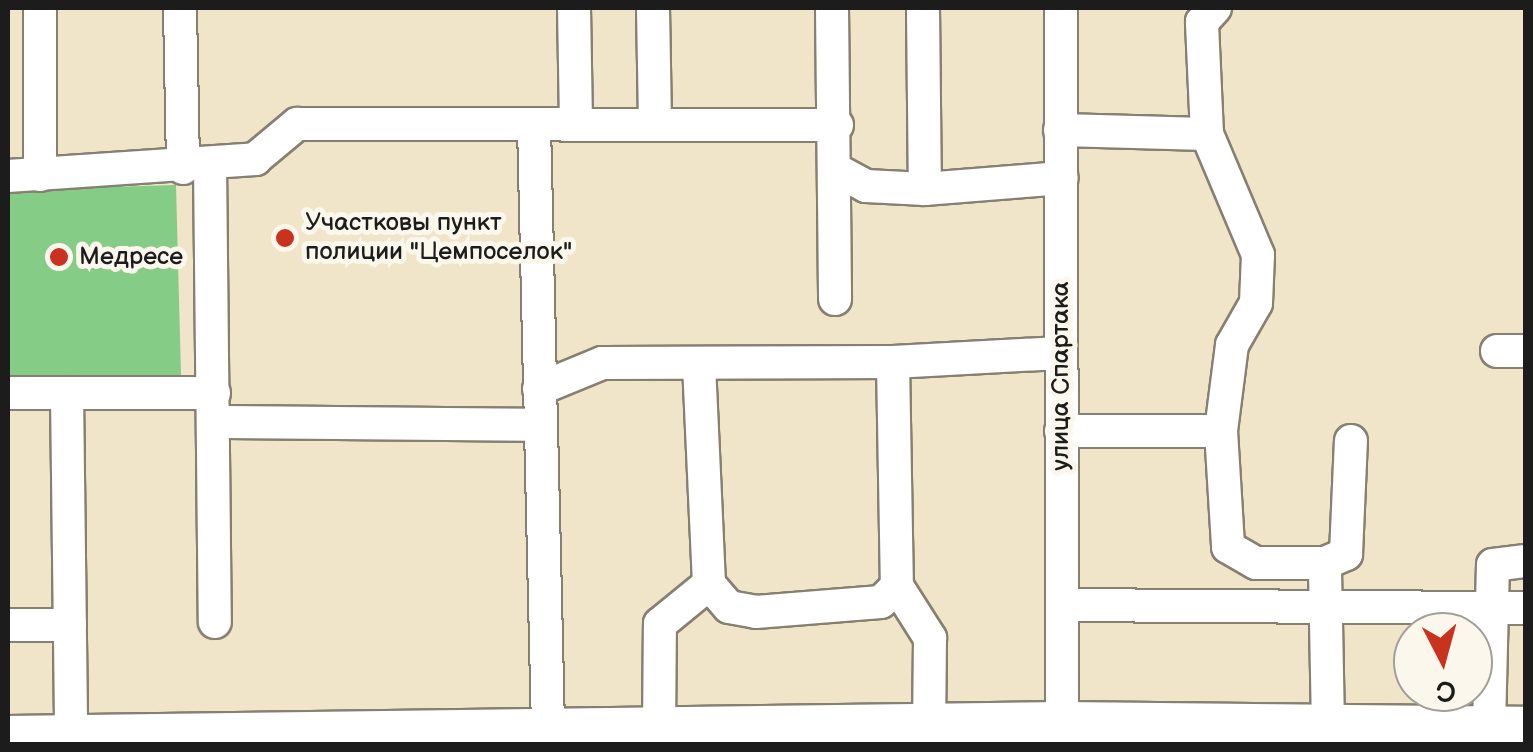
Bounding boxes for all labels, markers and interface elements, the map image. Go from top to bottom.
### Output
place label: Участковы пункт полиции "Цемпоселок" [305,209,572,268]
marker: Участковы пункт полиции "Цемпоселок" [274,227,296,249]
place label: Медресе [79,242,183,272]
marker: Медресе [48,246,70,268]
street label: улица Спартака [1046,281,1076,471]
north arrow [1393,612,1493,712]
text: С [1435,673,1457,708]

